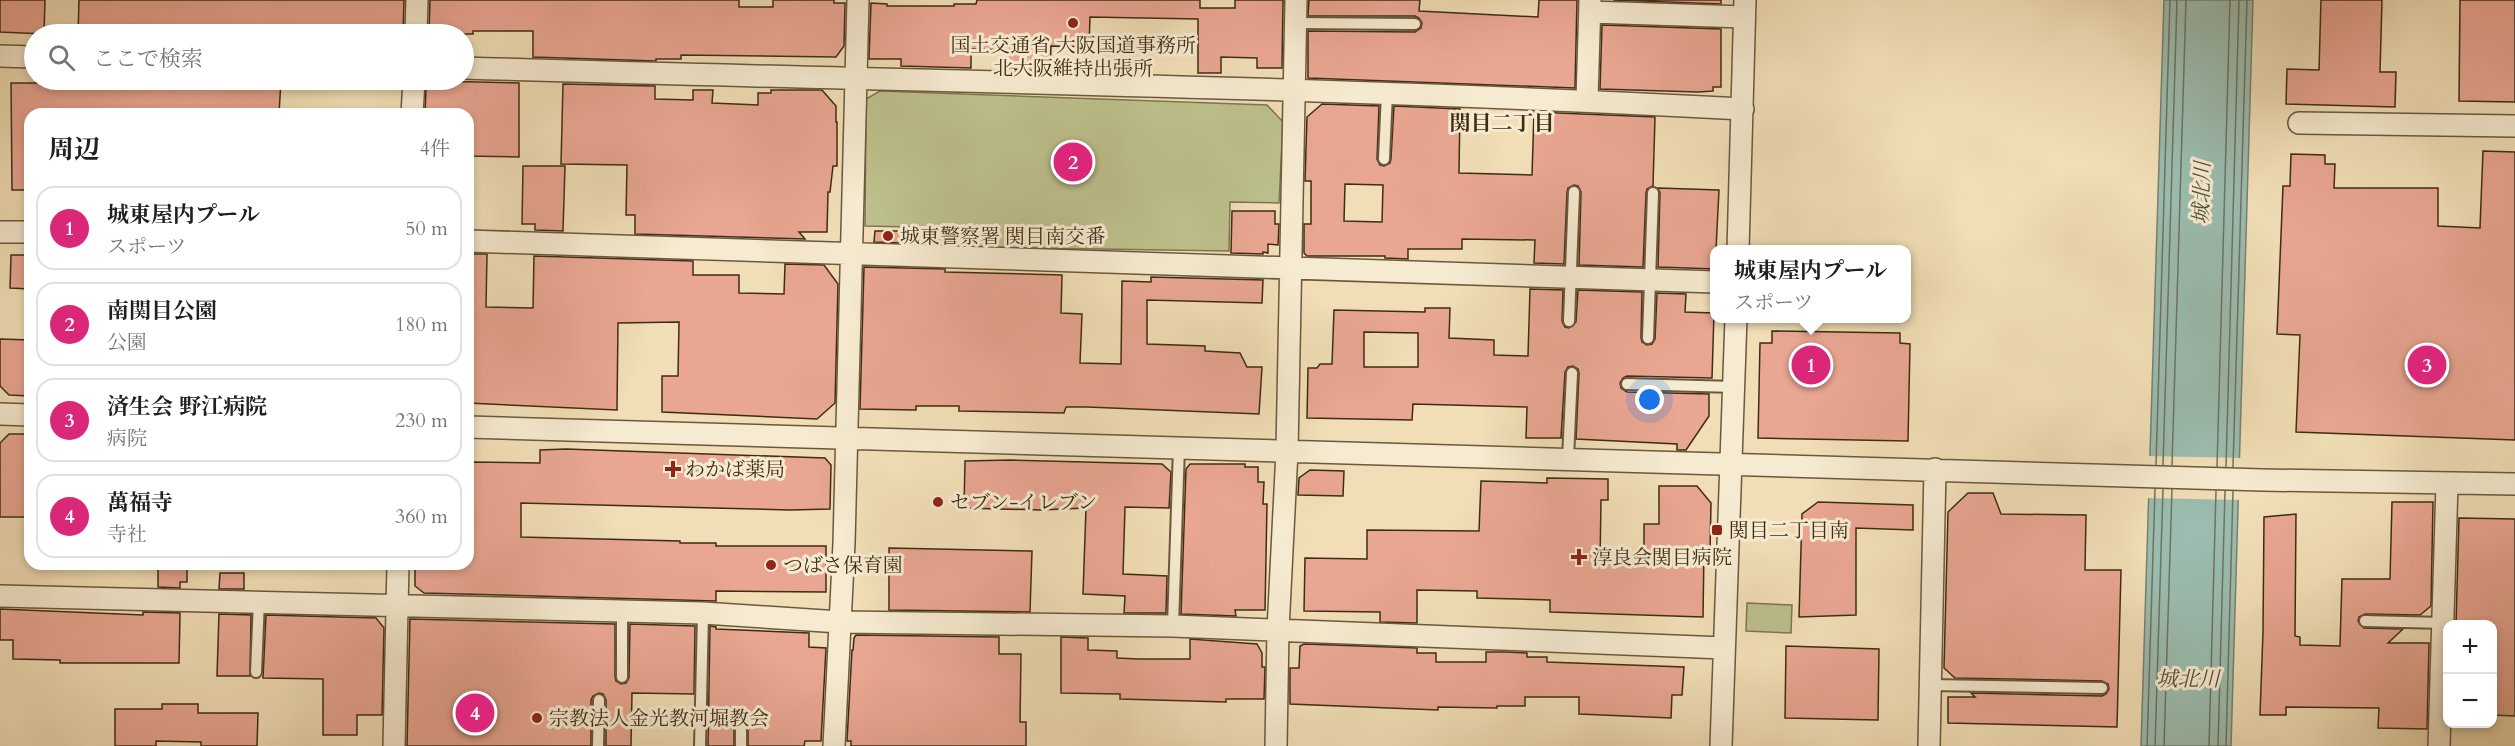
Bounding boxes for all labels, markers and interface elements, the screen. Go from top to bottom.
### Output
marker: 国土交通省 大阪国道事務所 北大阪維持出張所 [1066,16,1080,30]
search box [24,24,474,90]
place label: 国土交通省 大阪国道事務所 北大阪維持出張所 [950,32,1196,82]
icon: search [45,41,78,74]
text: ここで検索 [93,44,203,74]
district label: 関目二丁目 [1450,109,1555,138]
text: 周辺 [48,132,100,167]
text: 4件 [420,135,450,162]
pin: 2 [1054,140,1092,184]
water label: 城北川 [2186,159,2218,225]
text: 城東屋内プール [107,200,260,230]
text: 1 [64,215,75,242]
text: 50 m [405,215,448,242]
place label: 城東警察署 関目南交番 [900,223,1105,250]
marker: 城東警察署 関目南交番 [881,229,895,243]
text: スポーツ [107,233,186,260]
popup [1710,245,1911,323]
text: 城東屋内プール [1734,256,1887,286]
text: スポーツ [1734,289,1813,316]
text: 南関目公園 [107,296,217,326]
text: 2 [64,311,75,338]
text: 180 m [395,311,448,338]
text: 公園 [107,329,147,356]
pin: 1 [1792,342,1830,388]
pin: 3 [2408,342,2446,388]
your location [1635,385,1664,414]
text: 済生会 野江病院 [107,392,267,422]
text: 3 [64,407,75,434]
text: 230 m [395,407,448,434]
text: 病院 [107,425,147,452]
place label: わかば薬局 [685,456,785,483]
marker: わかば薬局 [666,462,680,476]
text: 萬福寺 [107,488,173,518]
place label: セブン-イレブン [950,489,1097,516]
marker: セブン-イレブン [931,495,945,509]
text: 4 [64,503,75,530]
text: 360 m [395,503,448,530]
place label: 関目二丁目南 [1729,517,1849,544]
text: 寺社 [107,521,147,548]
marker: 関目二丁目南 [1710,523,1724,537]
place label: 淳良会関目病院 [1592,544,1732,571]
marker: 淳良会関目病院 [1570,548,1588,566]
place label: つばさ保育園 [783,552,903,579]
marker: つばさ保育園 [764,558,778,572]
map controls [2443,620,2497,728]
button: + [2443,620,2497,674]
water label: 城北川 [2157,665,2221,694]
button: − [2443,674,2497,728]
pin: 4 [456,690,494,736]
place label: 宗教法人金光教河堀教会 [549,705,769,732]
marker: 宗教法人金光教河堀教会 [530,711,544,725]

